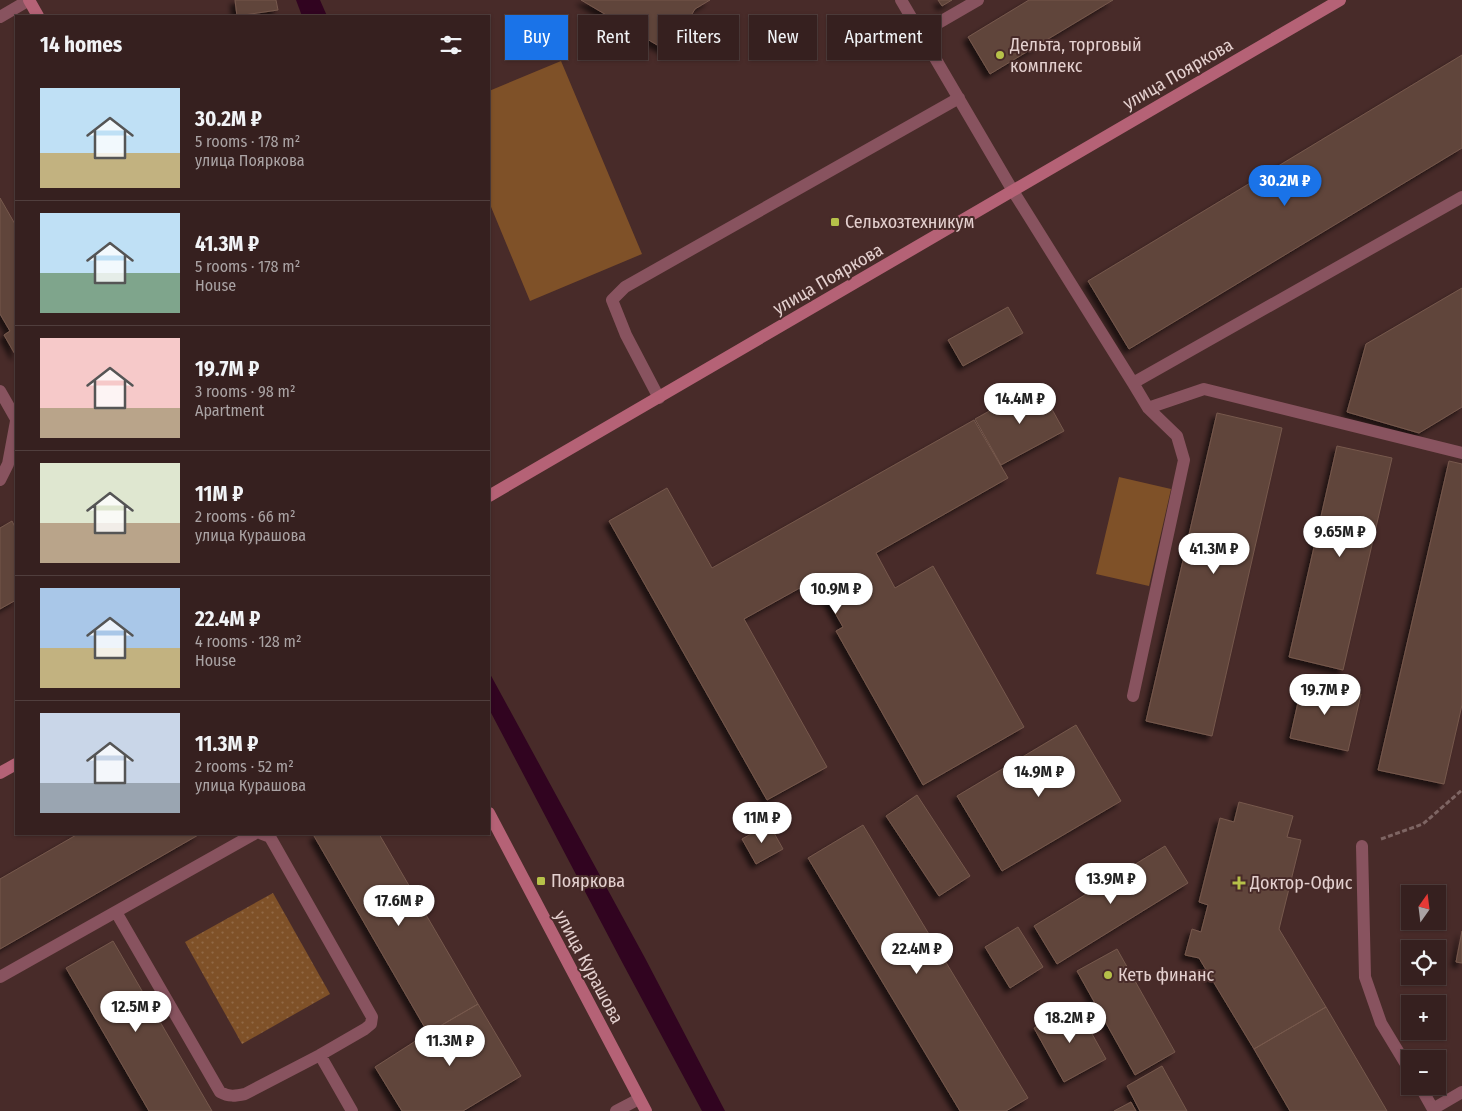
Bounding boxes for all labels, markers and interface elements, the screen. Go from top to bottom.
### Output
chip: Buy [505,15,568,60]
chip: Rent [578,15,648,60]
chip: Filters [658,15,739,60]
chip: New [749,15,817,60]
chip: Apartment [827,15,941,60]
icon: filters [437,31,465,59]
text: 14 homes [40,32,122,58]
place label: Дельта, торговый комплекс [1009,34,1142,77]
street label: улица Пояркова [1119,34,1237,114]
marker: Дельта, торговый комплекс [994,49,1006,61]
text: 30.2M ₽ [195,106,262,132]
icon: home [80,108,140,168]
text: 5 rooms · 178 m² [195,132,300,151]
text: улица Пояркова [195,151,305,170]
pin: 30.2M ₽ [1239,164,1331,207]
text: 30.2M ₽ [1260,171,1310,190]
place label: Сельхозтехникум [845,211,974,233]
marker: Сельхозтехникум [829,216,841,228]
text: 41.3M ₽ [195,231,259,257]
icon: home [80,233,140,293]
street label: улица Пояркова [769,239,887,319]
text: 5 rooms · 178 m² [195,257,300,276]
text: House [195,276,236,295]
text: 19.7M ₽ [195,356,259,382]
icon: home [80,358,140,418]
text: 3 rooms · 98 m² [195,382,296,401]
pin: 14.4M ₽ [974,382,1066,425]
text: 14.4M ₽ [995,389,1045,408]
text: Apartment [195,401,264,420]
text: 11M ₽ [195,481,243,507]
icon: home [80,483,140,543]
text: 2 rooms · 66 m² [195,507,295,526]
pin: 9.65M ₽ [1294,516,1386,558]
text: 9.65M ₽ [1314,522,1366,541]
text: улица Курашова [195,526,306,545]
pin: 41.3M ₽ [1168,532,1260,575]
text: 41.3M ₽ [1190,539,1238,558]
pin: 10.9M ₽ [790,572,882,615]
text: 10.9M ₽ [811,579,861,598]
text: 22.4M ₽ [195,606,260,632]
icon: home [80,608,140,668]
text: 4 rooms · 128 m² [195,632,302,651]
text: House [195,651,236,670]
pin: 19.7M ₽ [1279,674,1371,716]
text: 19.7M ₽ [1300,680,1350,699]
text: 11.3M ₽ [195,731,258,757]
icon: home [80,733,140,793]
pin: 14.9M ₽ [993,756,1085,798]
text: 2 rooms · 52 m² [195,757,294,776]
text: 14.9M ₽ [1014,762,1064,781]
text: улица Курашова [195,776,306,795]
pin: 11M ₽ [727,802,797,844]
text: 11M ₽ [744,808,780,827]
pin: 13.9M ₽ [1065,862,1157,905]
text: 13.9M ₽ [1086,869,1136,888]
place label: Пояркова [551,870,625,892]
place label: Доктор-Офис [1249,872,1353,894]
marker: Пояркова [535,875,547,887]
marker: Доктор-Офис [1232,876,1246,890]
pin: 17.6M ₽ [353,884,445,927]
north arrow [1401,885,1446,930]
map controls [1401,885,1446,1095]
text: 17.6M ₽ [375,891,423,910]
street label: улица Курашова [550,907,628,1028]
pin: 22.4M ₽ [871,932,963,975]
text: 22.4M ₽ [892,939,942,958]
button: locate [1401,940,1446,985]
place label: Кеть финанс [1118,964,1215,986]
marker: Кеть финанс [1102,969,1114,981]
pin: 12.5M ₽ [90,990,182,1033]
button: + [1401,995,1446,1040]
text: 12.5M ₽ [111,997,161,1016]
pin: 18.2M ₽ [1024,1002,1116,1044]
text: 18.2M ₽ [1045,1008,1095,1027]
pin: 11.3M ₽ [404,1024,496,1067]
text: 11.3M ₽ [426,1031,474,1050]
button: − [1401,1050,1446,1095]

